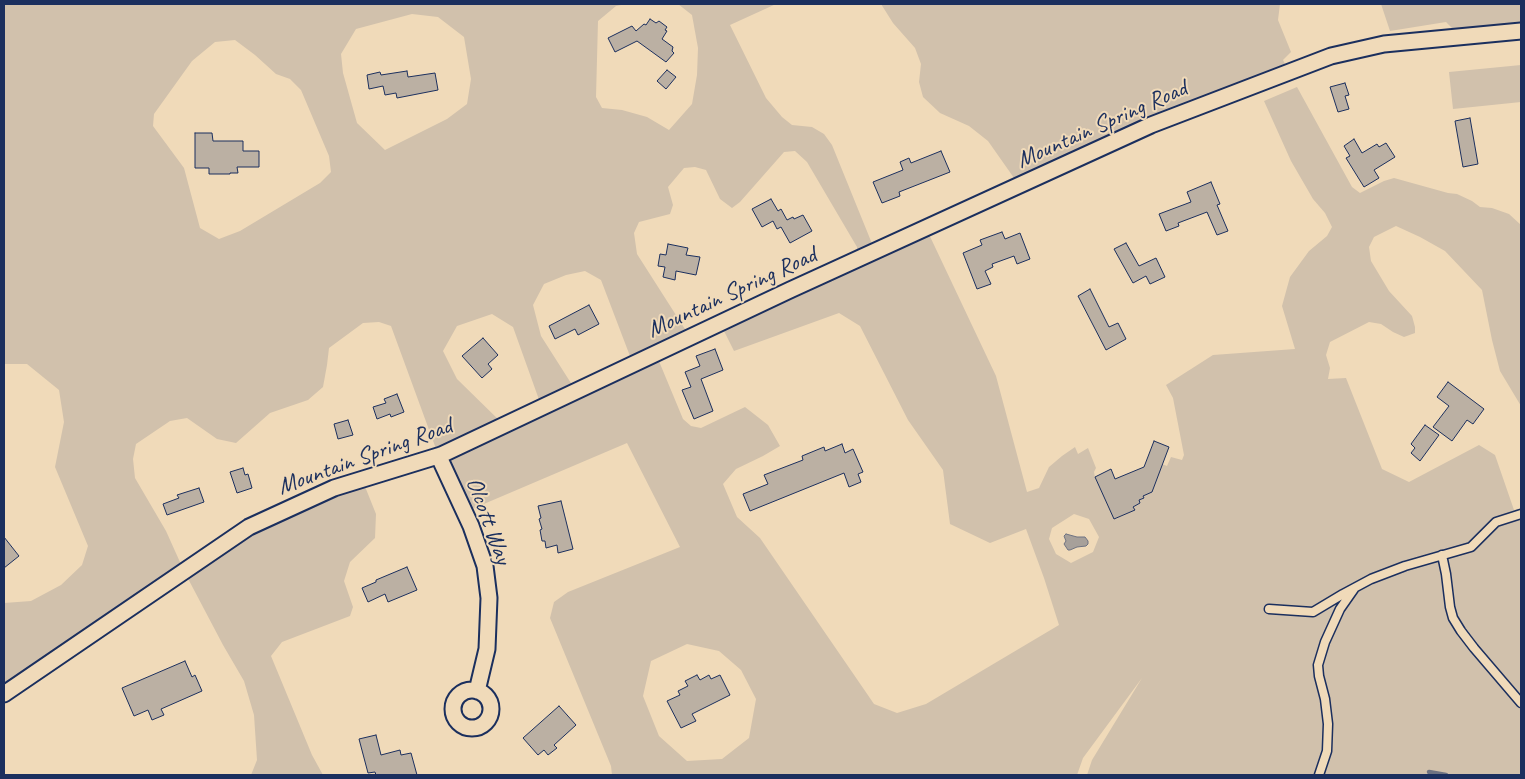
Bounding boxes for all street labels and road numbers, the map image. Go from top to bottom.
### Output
street label: Mountain Spring Road [1012,75,1192,175]
street label: Mountain Spring Road [643,241,821,345]
street label: Mountain Spring Road [274,412,456,502]
street label: Olcott Way [459,474,517,568]

